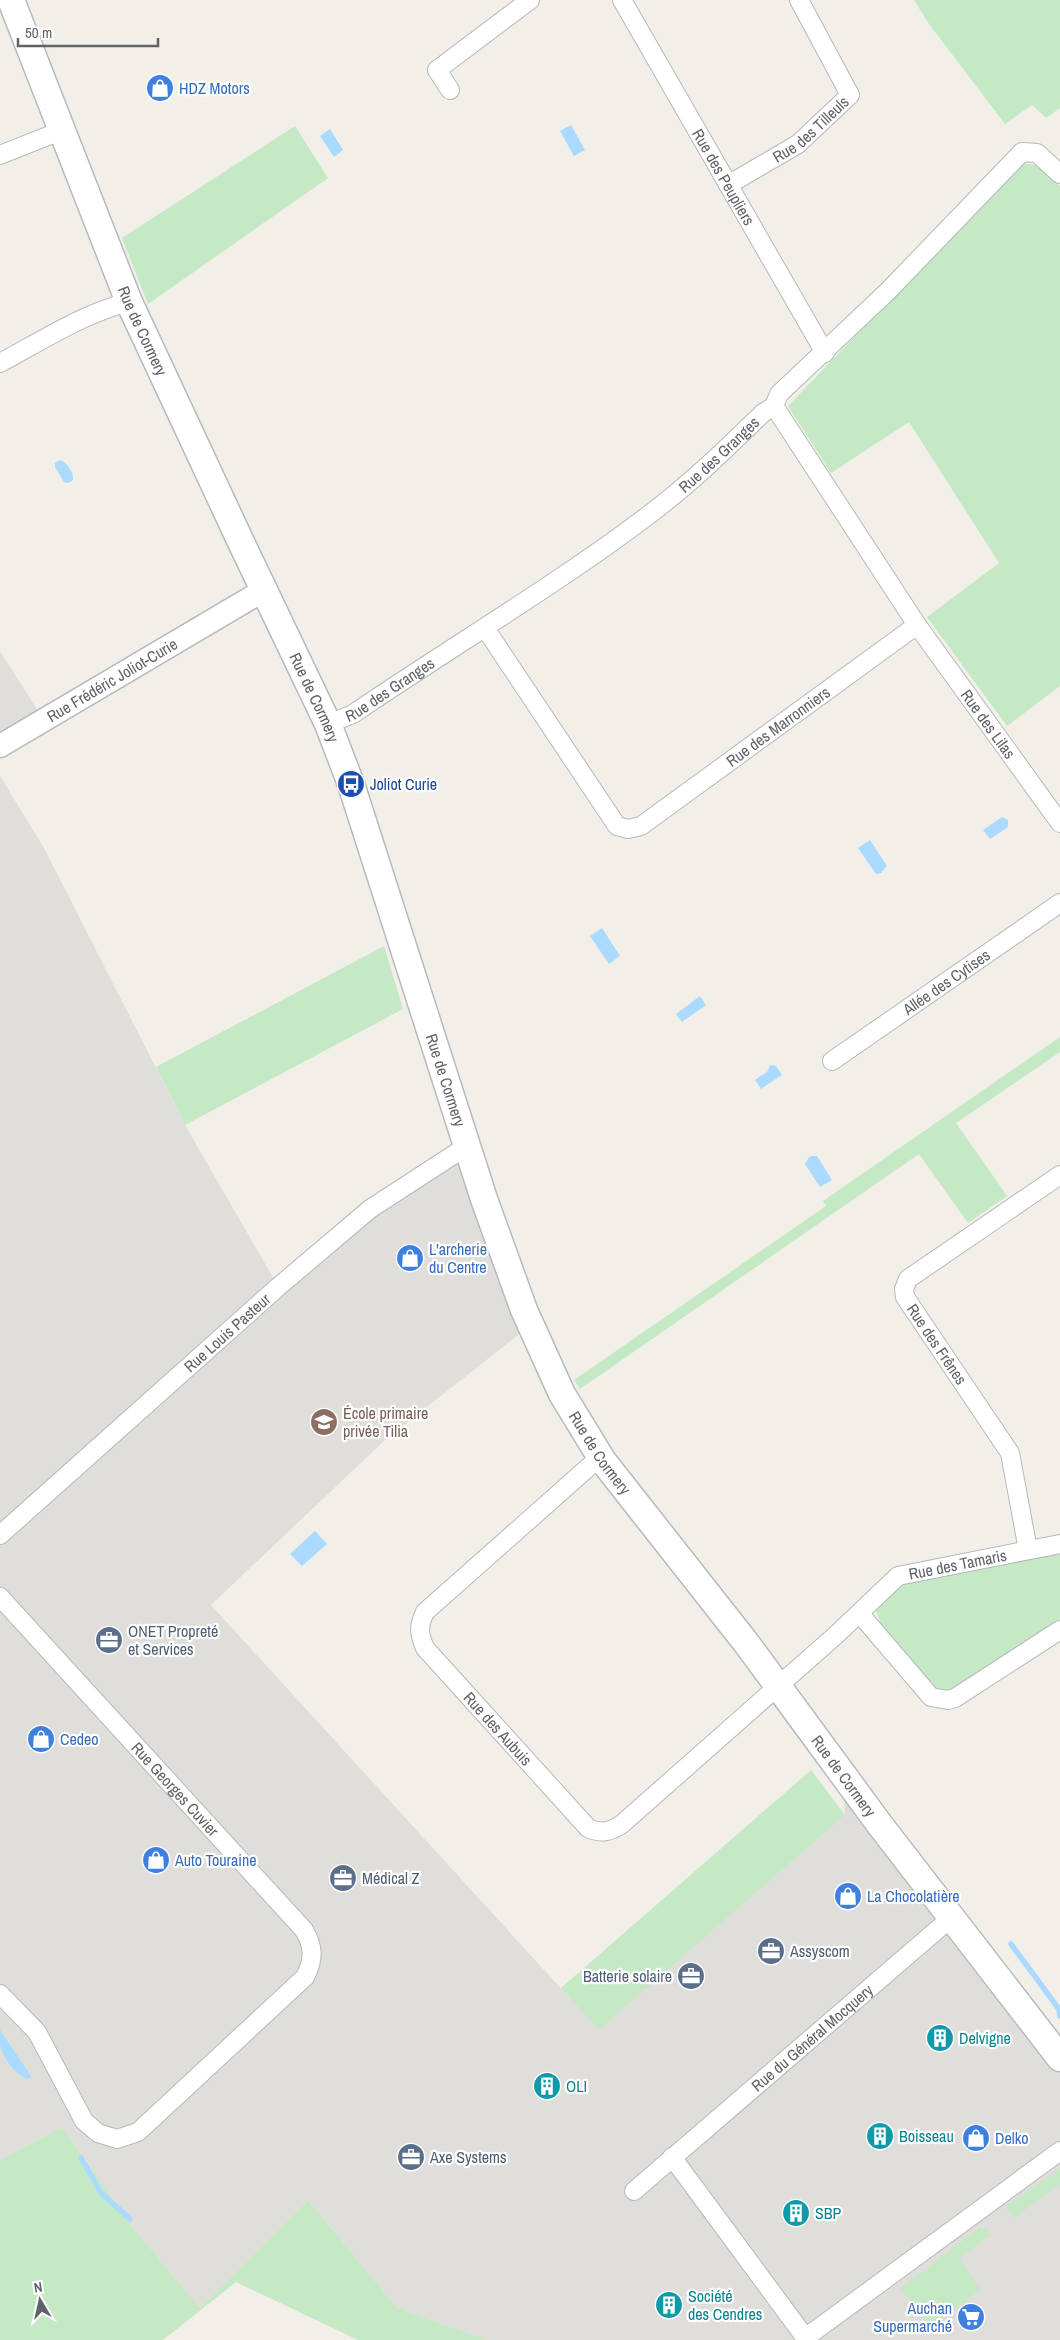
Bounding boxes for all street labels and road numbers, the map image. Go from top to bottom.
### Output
street label: Rue des Tilleuls [768,91,853,168]
street label: Rue des Peupliers [687,125,760,229]
street label: Rue de Cormery [113,283,173,379]
street label: Rue des Granges [674,412,764,498]
street label: Rue Frédéric Joliot-Curie [43,633,181,727]
street label: Rue de Cormery [284,649,345,745]
street label: Rue des Granges [342,652,439,727]
street label: Rue des Marronniers [722,681,834,772]
street label: Rue des Lilas [956,685,1021,763]
street label: Allée des Cytises [897,944,994,1020]
street label: Rue de Cormery [421,1031,471,1130]
street label: Rue Louis Pasteur [179,1288,275,1377]
street label: Rue des Frênes [902,1299,972,1389]
street label: Rue de Cormery [564,1407,636,1499]
street label: Rue des Tamaris [907,1544,1008,1585]
street label: Rue des Aubuis [459,1687,537,1770]
street label: Rue de Cormery [806,1730,881,1821]
street label: Rue Georges Cuvier [127,1737,224,1841]
street label: Rue du Général Mocquery [747,1979,878,2096]

